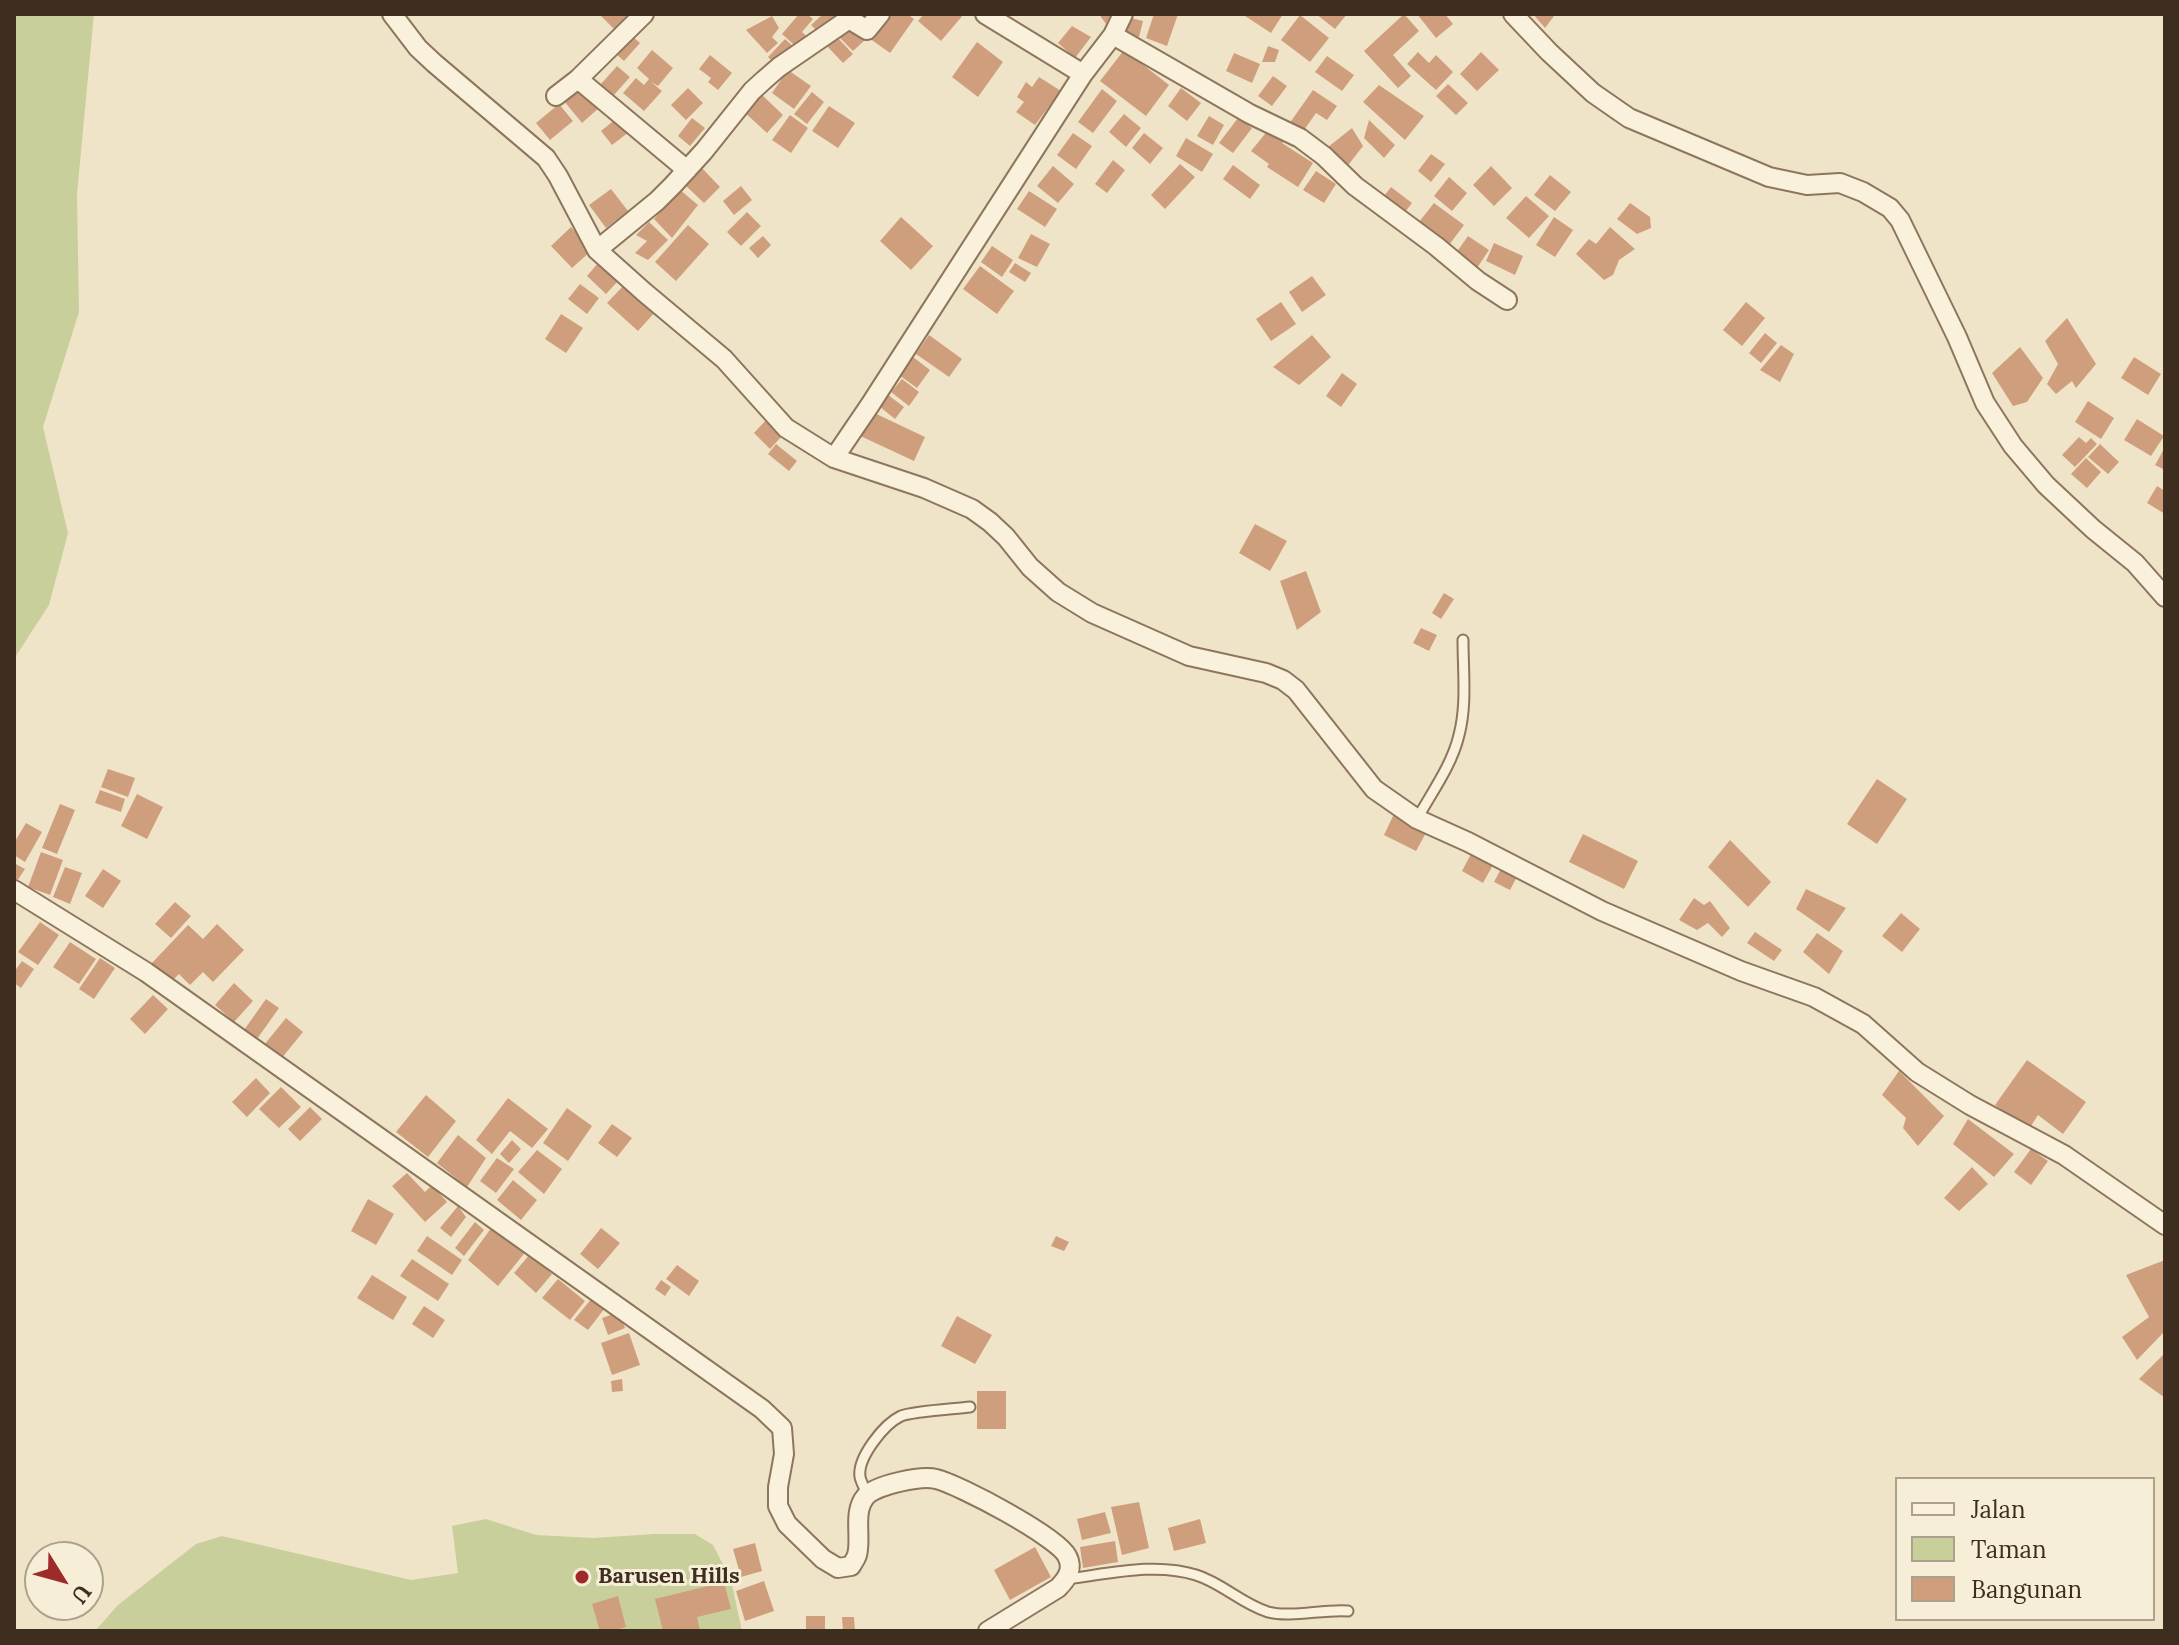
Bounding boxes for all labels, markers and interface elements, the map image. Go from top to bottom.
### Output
legend [1895,1477,2155,1621]
text: Jalan [1971,1494,2025,1525]
text: Taman [1971,1534,2047,1565]
north arrow [24,1541,104,1621]
place label: Barusen Hills [598,1564,740,1590]
marker: Barusen Hills [573,1568,591,1586]
text: Bangunan [1971,1574,2082,1605]
text: U [65,1579,98,1609]

